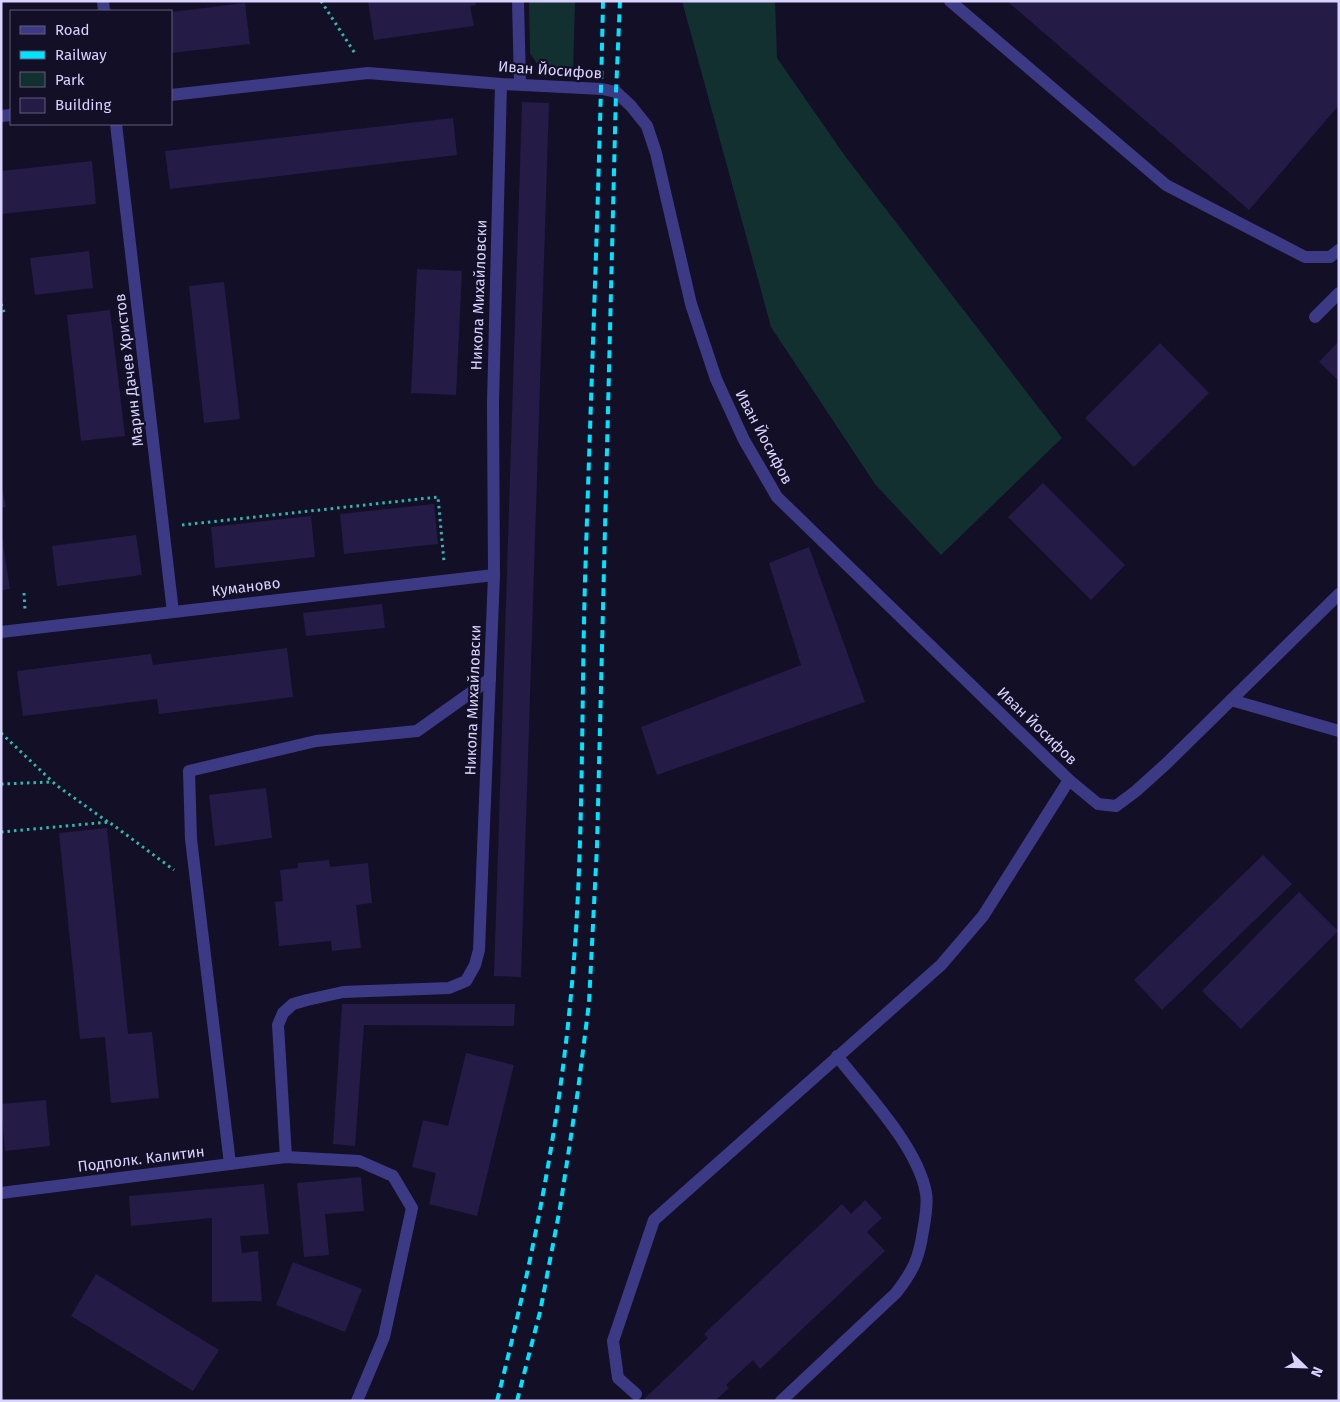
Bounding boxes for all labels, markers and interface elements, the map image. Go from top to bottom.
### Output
legend [10,10,172,125]
text: Road [55,21,90,39]
text: Railway [55,46,107,64]
street label: Иван Йосифов [497,57,603,83]
text: Park [55,71,85,89]
text: Building [55,96,111,114]
street label: Никола Михайловски [467,219,491,371]
street label: Марин Дачев Христов [111,293,147,447]
street label: Иван Йосифов [732,387,796,487]
street label: Куманово [211,574,281,600]
street label: Никола Михайловски [461,624,485,776]
street label: Иван Йосифов [993,683,1081,769]
street label: Подполк. Калитин [76,1142,206,1176]
north arrow [1280,1342,1330,1392]
text: N [1307,1364,1326,1379]

